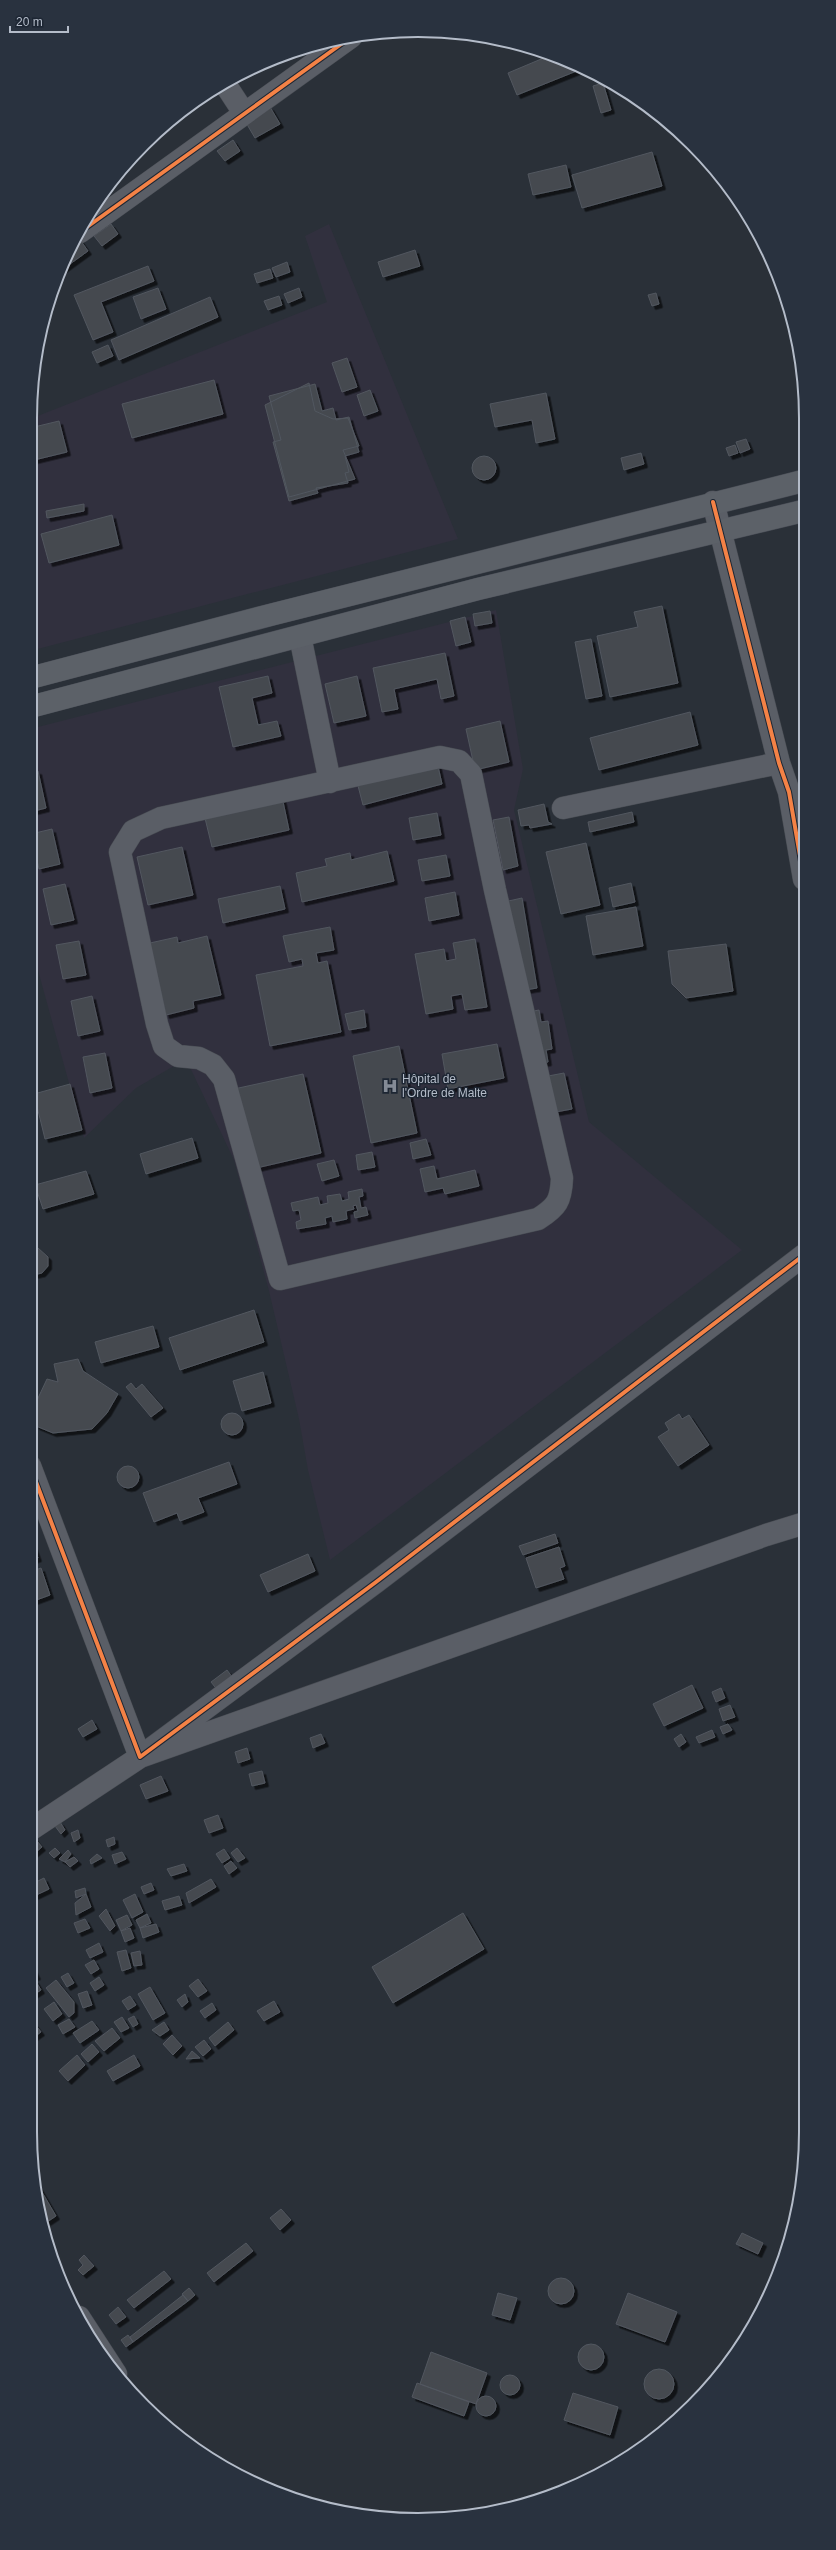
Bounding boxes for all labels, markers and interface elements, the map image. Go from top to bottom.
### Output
scale bar [10,8,68,34]
text: 20 m [16,15,43,29]
place label: Hôpital de l'Ordre de Malte [402,1072,487,1100]
hospital icon: Hôpital de l'Ordre de Malte [381,1077,399,1095]

